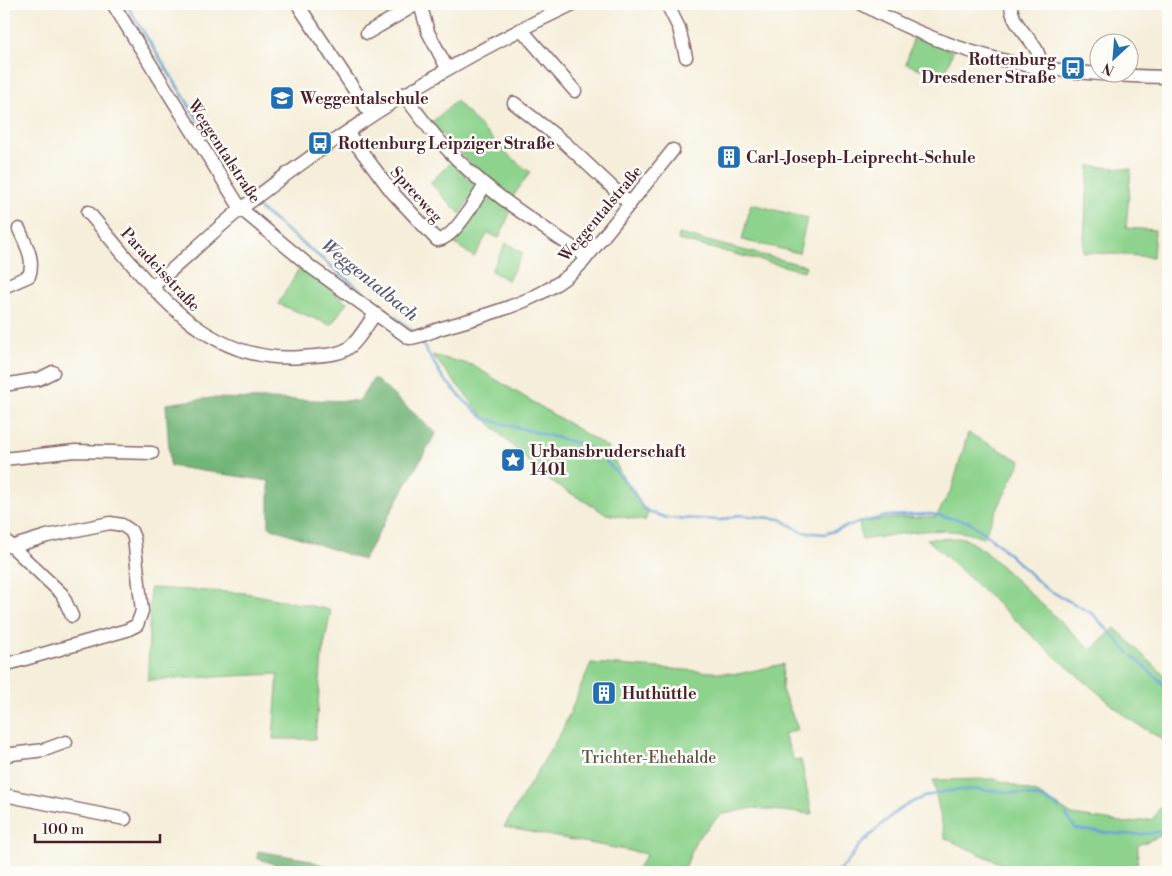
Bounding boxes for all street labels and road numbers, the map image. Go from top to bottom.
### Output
street label: Weggentalstraße [183,95,265,207]
street label: Spreeweg [386,162,447,227]
street label: Weggentalstraße [554,162,647,266]
street label: Paradeisstraße [116,224,204,316]

